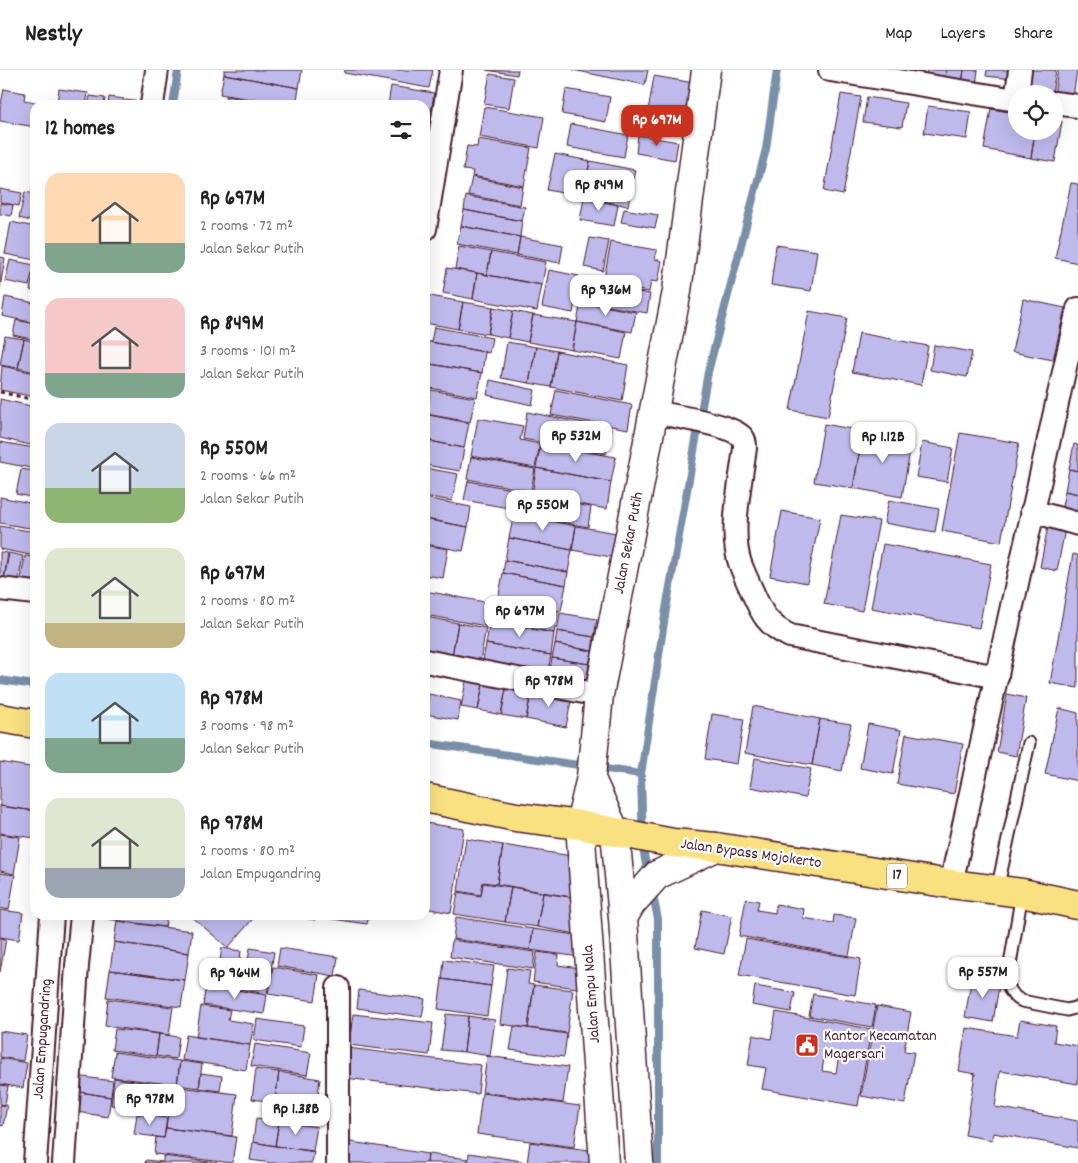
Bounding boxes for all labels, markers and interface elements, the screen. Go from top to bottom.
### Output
text: Nestly [25,18,82,52]
text: Map [885,22,912,47]
text: Layers [940,22,986,47]
text: Share [1014,22,1053,47]
map controls [1008,85,1063,140]
button: locate [1008,85,1063,140]
pin: Rp 697M [611,104,703,147]
text: Rp 697M [632,109,682,132]
text: 12 homes [45,115,115,145]
icon: filters [387,116,415,144]
pin: Rp 849M [553,170,645,212]
text: Rp 849M [575,174,623,197]
text: Rp 697M [200,185,265,215]
icon: home [85,193,145,253]
text: 2 rooms · 72 m² [200,215,293,238]
text: Jalan Sekar Putih [200,238,304,261]
pin: Rp 936M [560,274,652,317]
text: Rp 936M [581,279,631,302]
text: Rp 849M [200,310,264,340]
icon: home [85,318,145,378]
text: 3 rooms · 101 m² [200,340,296,363]
text: Jalan Sekar Putih [200,363,304,386]
pin: Rp 532M [530,420,622,463]
pin: Rp 1.12B [831,422,935,464]
text: Rp 532M [551,425,601,448]
text: Rp 1.12B [861,426,905,449]
text: Rp 550M [200,435,268,465]
icon: home [85,443,145,503]
text: 2 rooms · 66 m² [200,465,296,488]
text: Jalan Sekar Putih [200,488,304,511]
pin: Rp 550M [497,490,589,532]
street label: Jalan Sekar Putih [608,490,650,596]
text: Rp 550M [517,494,569,517]
text: Rp 697M [200,560,265,590]
icon: home [85,568,145,628]
text: 2 rooms · 80 m² [200,590,295,613]
pin: Rp 697M [474,596,566,638]
text: Rp 697M [495,600,545,623]
text: Jalan Sekar Putih [200,613,304,636]
pin: Rp 978M [503,666,595,708]
text: Rp 978M [525,670,573,693]
text: Rp 978M [200,685,263,715]
icon: home [85,693,145,753]
text: 3 rooms · 98 m² [200,715,294,738]
text: Jalan Sekar Putih [200,738,304,761]
text: Rp 978M [200,810,263,840]
icon: home [85,818,145,878]
street label: Jalan Bypass Mojokerto [679,833,823,875]
text: 2 rooms · 80 m² [200,840,295,863]
text: Jalan Empugandring [200,863,321,886]
road number: 17 [887,864,907,888]
street label: Jalan Empu Nala [577,944,607,1044]
pin: Rp 557M [937,956,1029,999]
pin: Rp 964M [189,958,281,1000]
text: Rp 557M [958,961,1008,984]
text: Rp 964M [210,962,260,985]
street label: Jalan Empugandring [27,978,59,1100]
place label: Kantor Kecamatan Magersari [824,1025,937,1066]
public building icon: Kantor Kecamatan Magersari [794,1032,820,1058]
pin: Rp 978M [104,1084,196,1126]
text: Rp 978M [126,1088,174,1111]
pin: Rp 1.38B [244,1094,348,1136]
text: Rp 1.38B [273,1098,319,1121]

